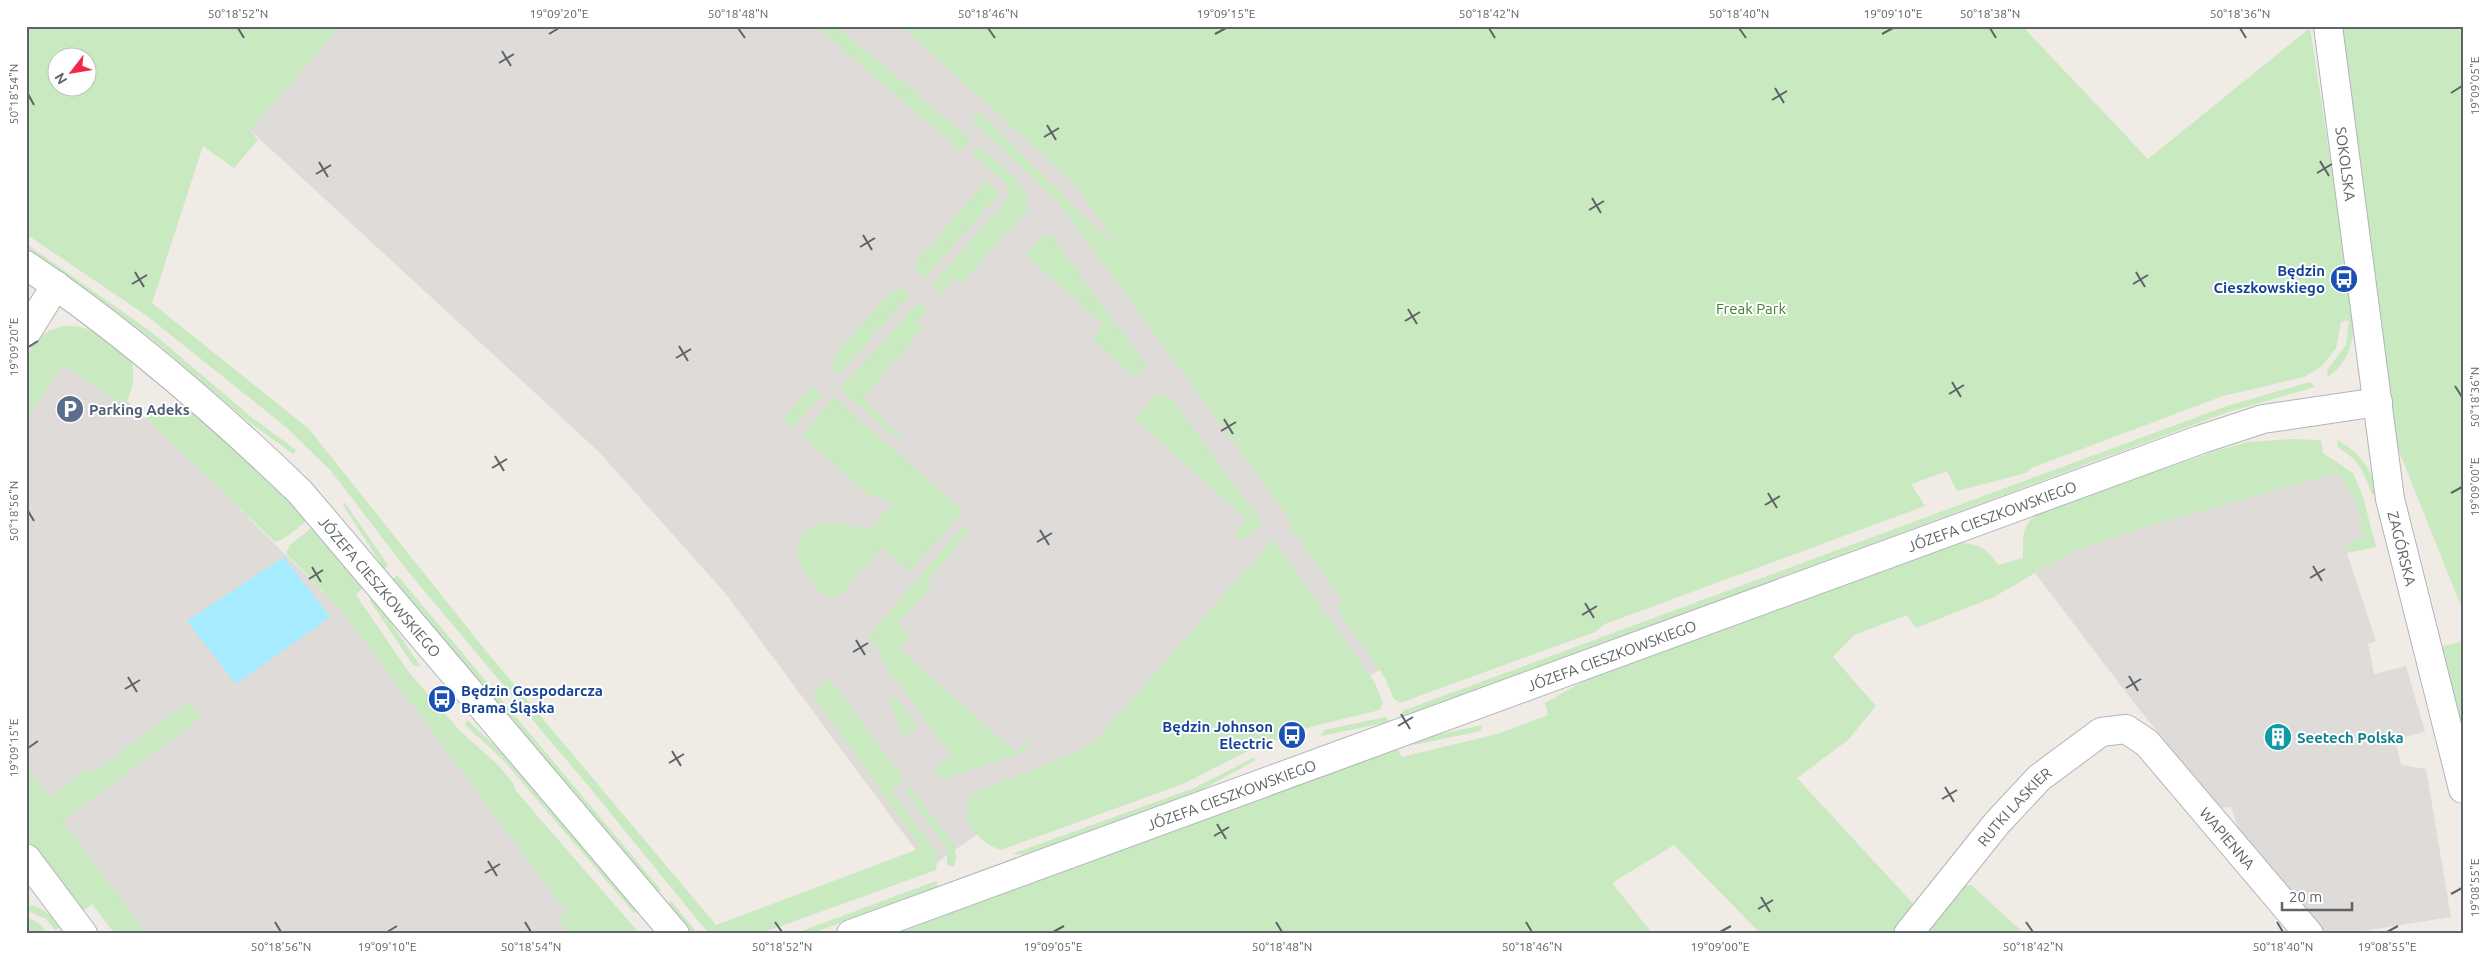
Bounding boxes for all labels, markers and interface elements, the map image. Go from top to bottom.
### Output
text: 50°18'52"N [208,7,268,20]
text: 19°09'20"E [530,7,589,20]
text: 50°18'48"N [708,7,768,20]
text: 50°18'46"N [958,7,1018,20]
text: 19°09'15"E [1197,7,1256,20]
text: 50°18'42"N [1459,7,1519,20]
text: 50°18'40"N [1709,7,1769,20]
text: 19°09'10"E [1864,7,1923,20]
text: 50°18'38"N [1960,7,2020,20]
text: 50°18'36"N [2210,7,2270,20]
north arrow [48,48,98,98]
text: 19°09'05"E [2468,56,2481,115]
text: 50°18'54"N [7,64,20,124]
text: N [51,70,70,87]
street label: SOKOLSKA [2333,126,2359,202]
place label: Będzin Cieszkowskiego [2214,262,2325,296]
bus stop icon: Będzin Cieszkowskiego [2329,264,2359,294]
park label: Freak Park [1716,300,1786,317]
text: 19°09'20"E [7,317,20,376]
text: 50°18'36"N [2468,367,2481,427]
parking icon: Parking Adeks [55,394,85,424]
place label: Parking Adeks [89,401,190,418]
text: 19°09'00"E [2468,457,2481,516]
street label: JÓZEFA CIESZKOWSKIEGO [1905,477,2079,555]
text: 50°18'56"N [7,481,20,541]
street label: ZAGÓRSKA [2385,509,2420,588]
street label: JÓZEFA CIESZKOWSKIEGO [316,513,445,660]
street label: JÓZEFA CIESZKOWSKIEGO [1524,616,1699,694]
place label: Będzin Gospodarcza Brama Śląska [461,682,603,717]
bus stop icon: Będzin Gospodarcza Brama Śląska [427,684,457,714]
text: 19°09'15"E [7,718,20,777]
place label: Będzin Johnson Electric [1162,718,1273,752]
bus stop icon: Będzin Johnson Electric [1277,720,1307,750]
building icon: Seetech Polska [2263,722,2293,752]
place label: Seetech Polska [2297,729,2404,746]
street label: JÓZEFA CIESZKOWSKIEGO [1144,756,1318,833]
street label: RUTKI LASKIER [1974,764,2054,849]
street label: WAPIENNA [2197,804,2259,873]
text: 19°08'55"E [2468,858,2481,917]
scale bar [2282,880,2352,912]
text: 20 m [2289,888,2322,905]
text: 50°18'56"N [251,940,311,953]
text: 19°09'10"E [358,940,417,953]
text: 50°18'54"N [501,940,561,953]
text: 50°18'52"N [752,940,812,953]
text: 19°09'05"E [1024,940,1083,953]
text: 50°18'48"N [1252,940,1312,953]
text: 50°18'46"N [1502,940,1562,953]
text: 19°09'00"E [1691,940,1750,953]
text: 50°18'42"N [2003,940,2063,953]
text: 50°18'40"N [2253,940,2313,953]
text: 19°08'55"E [2358,940,2417,953]

